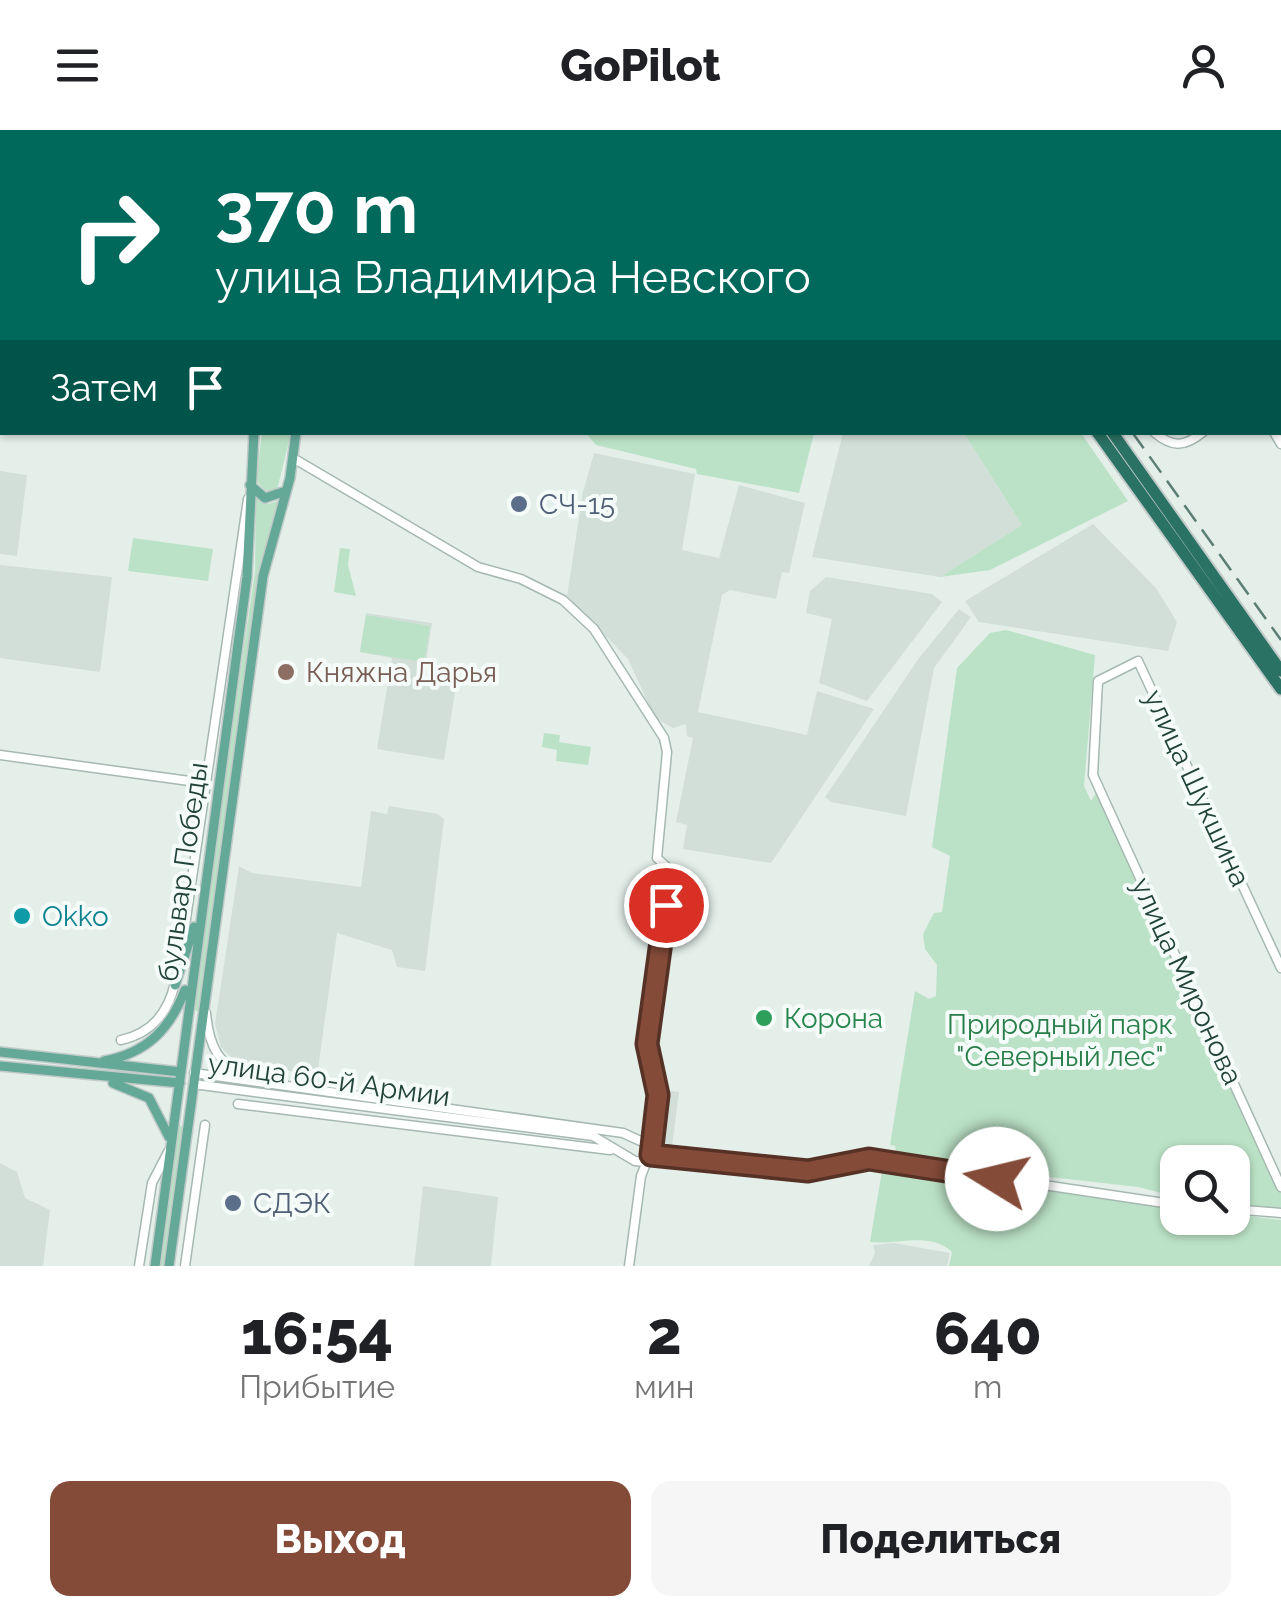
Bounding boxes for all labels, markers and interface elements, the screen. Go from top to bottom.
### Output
icon: menu [50,38,105,93]
icon: person [1176,38,1231,93]
text: GoPilot [560,39,721,92]
text: 370 m [215,167,418,249]
icon: right [50,170,180,300]
text: улица Владимира Невского [215,251,811,304]
icon: arrive [178,360,233,415]
text: Затем [50,365,158,410]
place label: СЧ-15 [539,488,615,521]
marker: СЧ-15 [508,493,530,515]
place label: Княжна Дарья [306,656,497,689]
marker: Княжна Дарья [275,661,297,683]
street label: улица Шукшина [1137,684,1257,892]
street label: бульвар Победы [151,760,215,984]
pin [624,863,709,948]
street label: улица Миронова [1125,872,1249,1090]
icon: arrive [639,878,694,933]
place label: Okko [42,900,109,933]
marker: Okko [11,905,33,927]
place label: Корона [784,1002,883,1035]
marker: Корона [753,1007,775,1029]
park label: Природный парк "Северный лес" [947,1008,1173,1073]
street label: улица 60-й Армии [206,1047,452,1113]
position arrow [945,1127,1049,1231]
map controls [1160,1145,1250,1235]
button: search [1160,1145,1250,1235]
place label: СДЭК [253,1187,331,1220]
marker: СДЭК [222,1192,244,1214]
text: 16:54 [241,1298,393,1368]
text: 2 [647,1298,682,1368]
text: 640 [934,1298,1042,1368]
text: Прибытие [239,1368,395,1405]
text: мин [634,1368,694,1405]
text: m [973,1368,1002,1405]
button: Выход [50,1481,631,1596]
button: Поделиться [651,1481,1231,1596]

